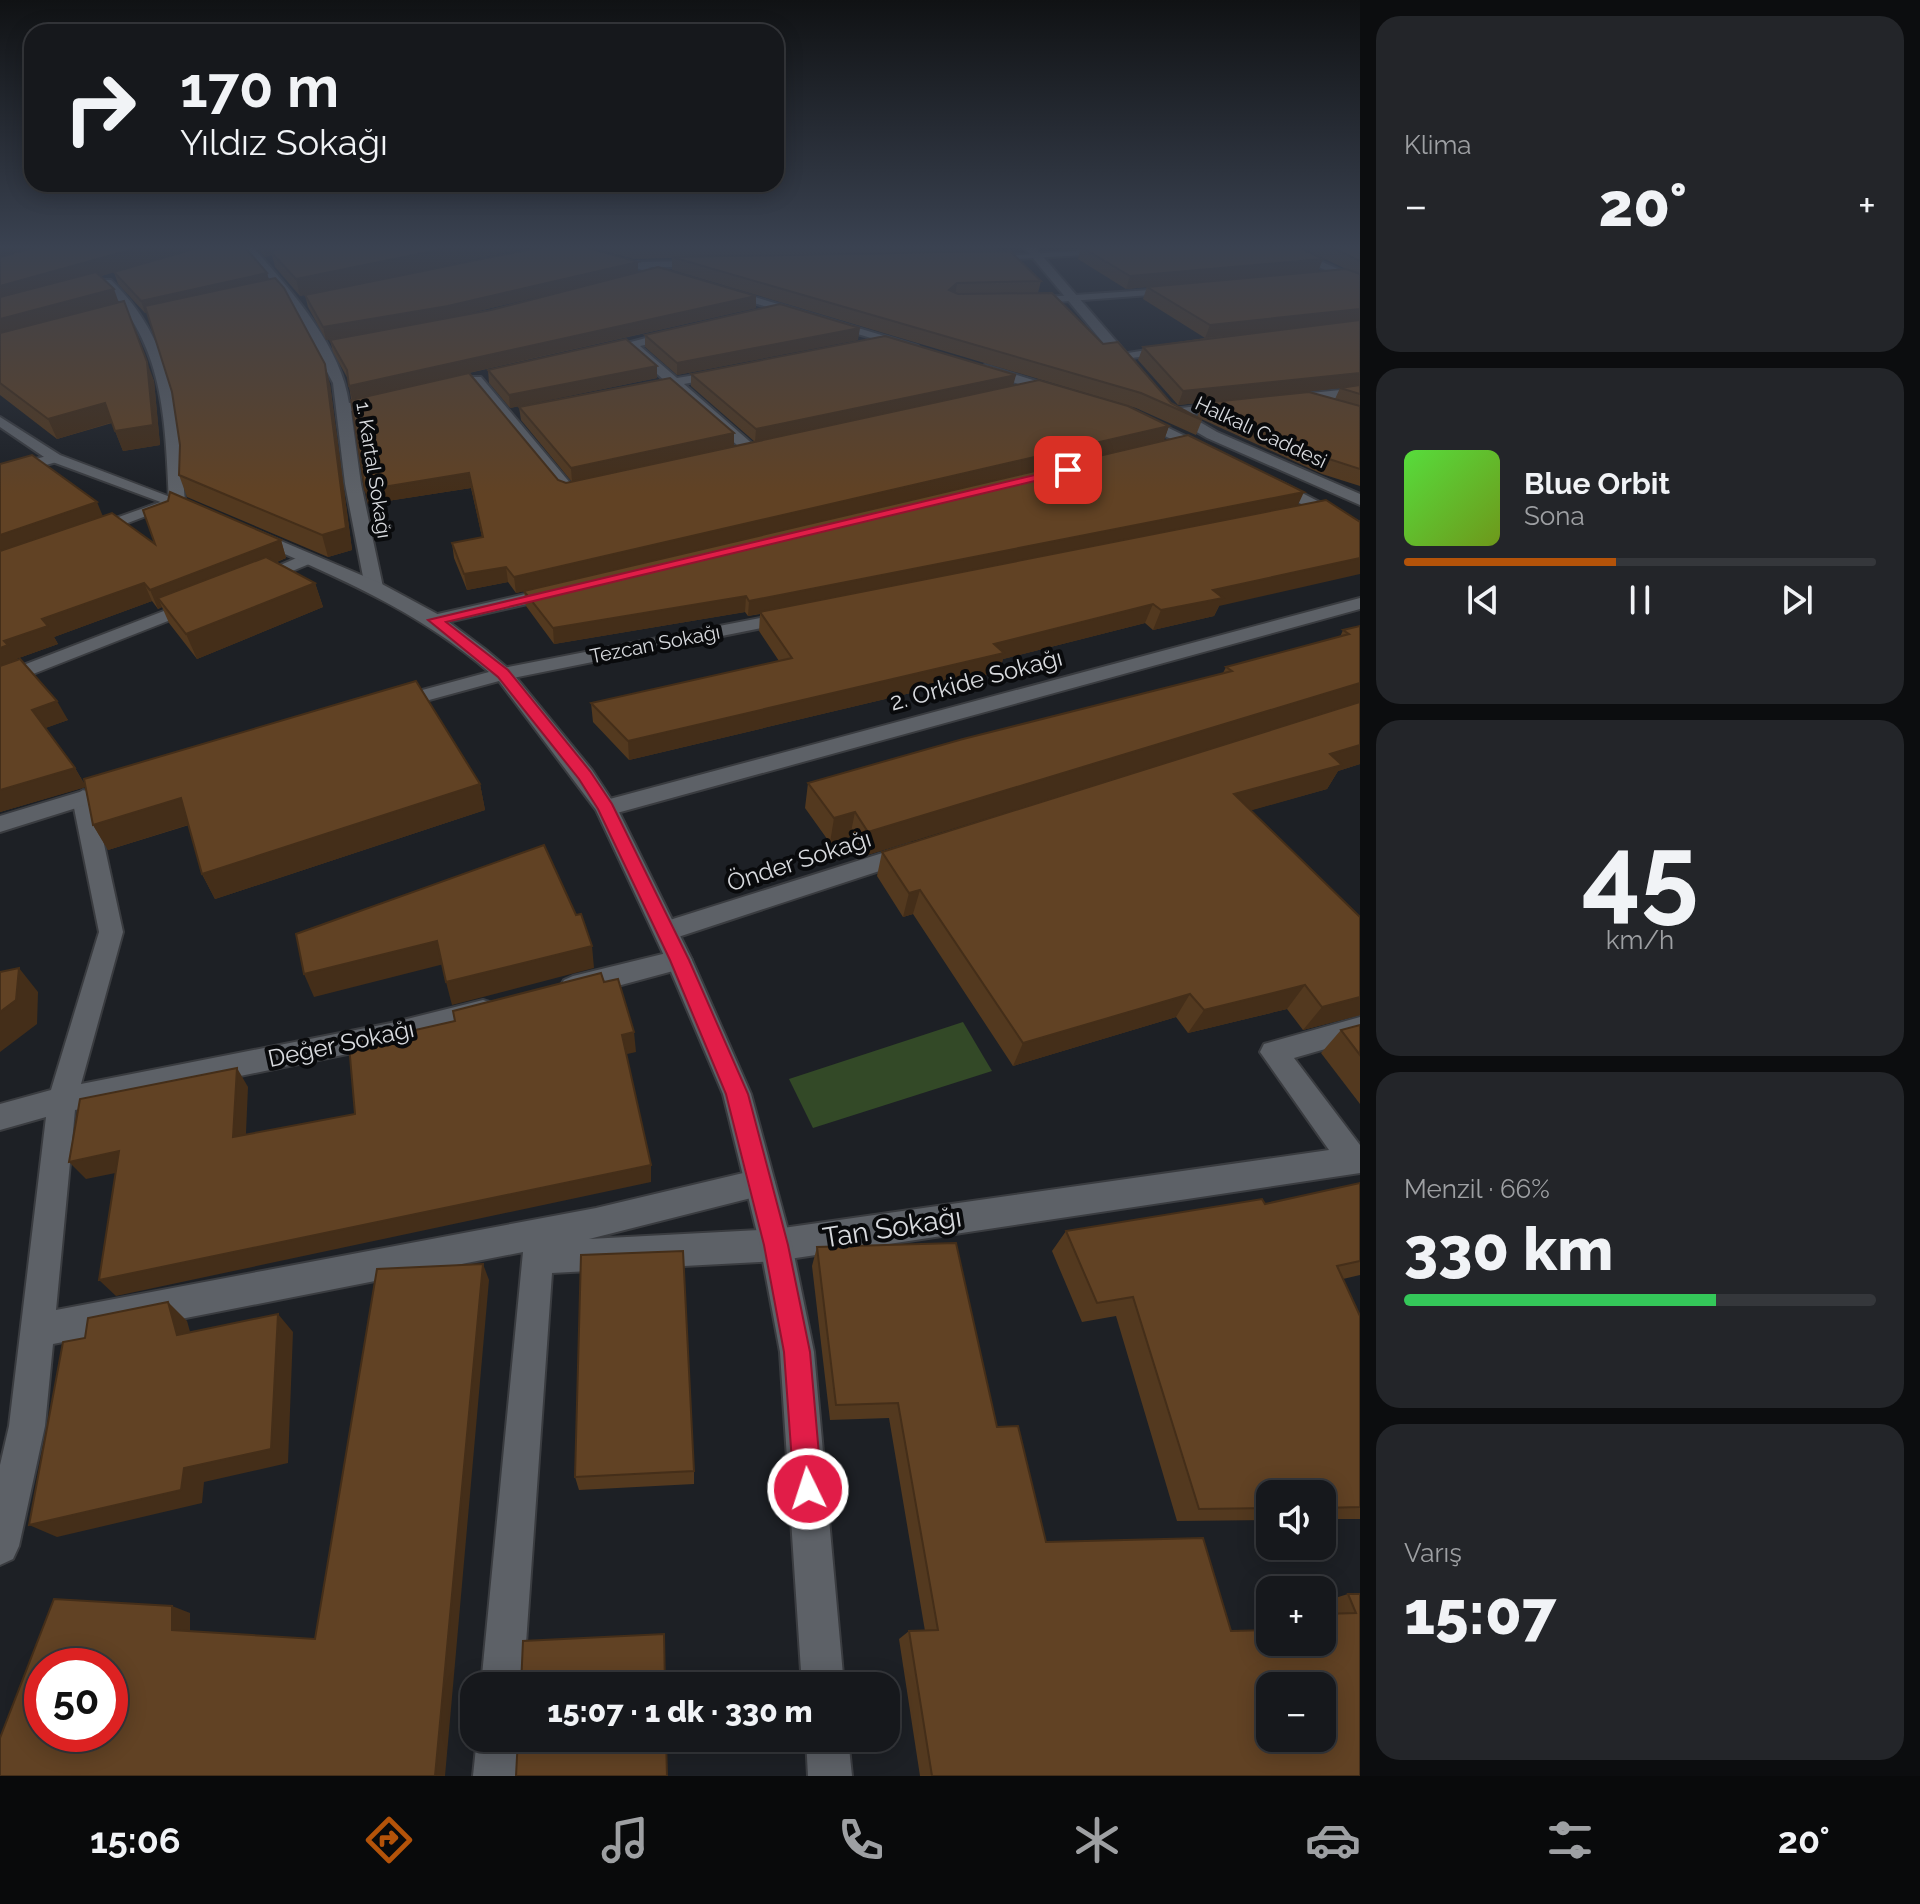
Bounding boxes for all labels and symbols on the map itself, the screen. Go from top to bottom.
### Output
street label: Halkalı Caddesi [1191,391,1331,473]
street label: 1. Kartal Sokağı [351,400,397,540]
pin [1034,436,1102,504]
street label: Tezcan Sokağı [588,620,722,668]
street label: 2. Orkide Sokağı [886,643,1065,716]
street label: Önder Sokağı [723,824,874,897]
street label: Değer Sokağı [265,1014,417,1073]
street label: Tan Sokağı [820,1200,964,1255]
position arrow [766,1447,850,1531]
speed limit sign: 50 [24,1648,128,1752]

